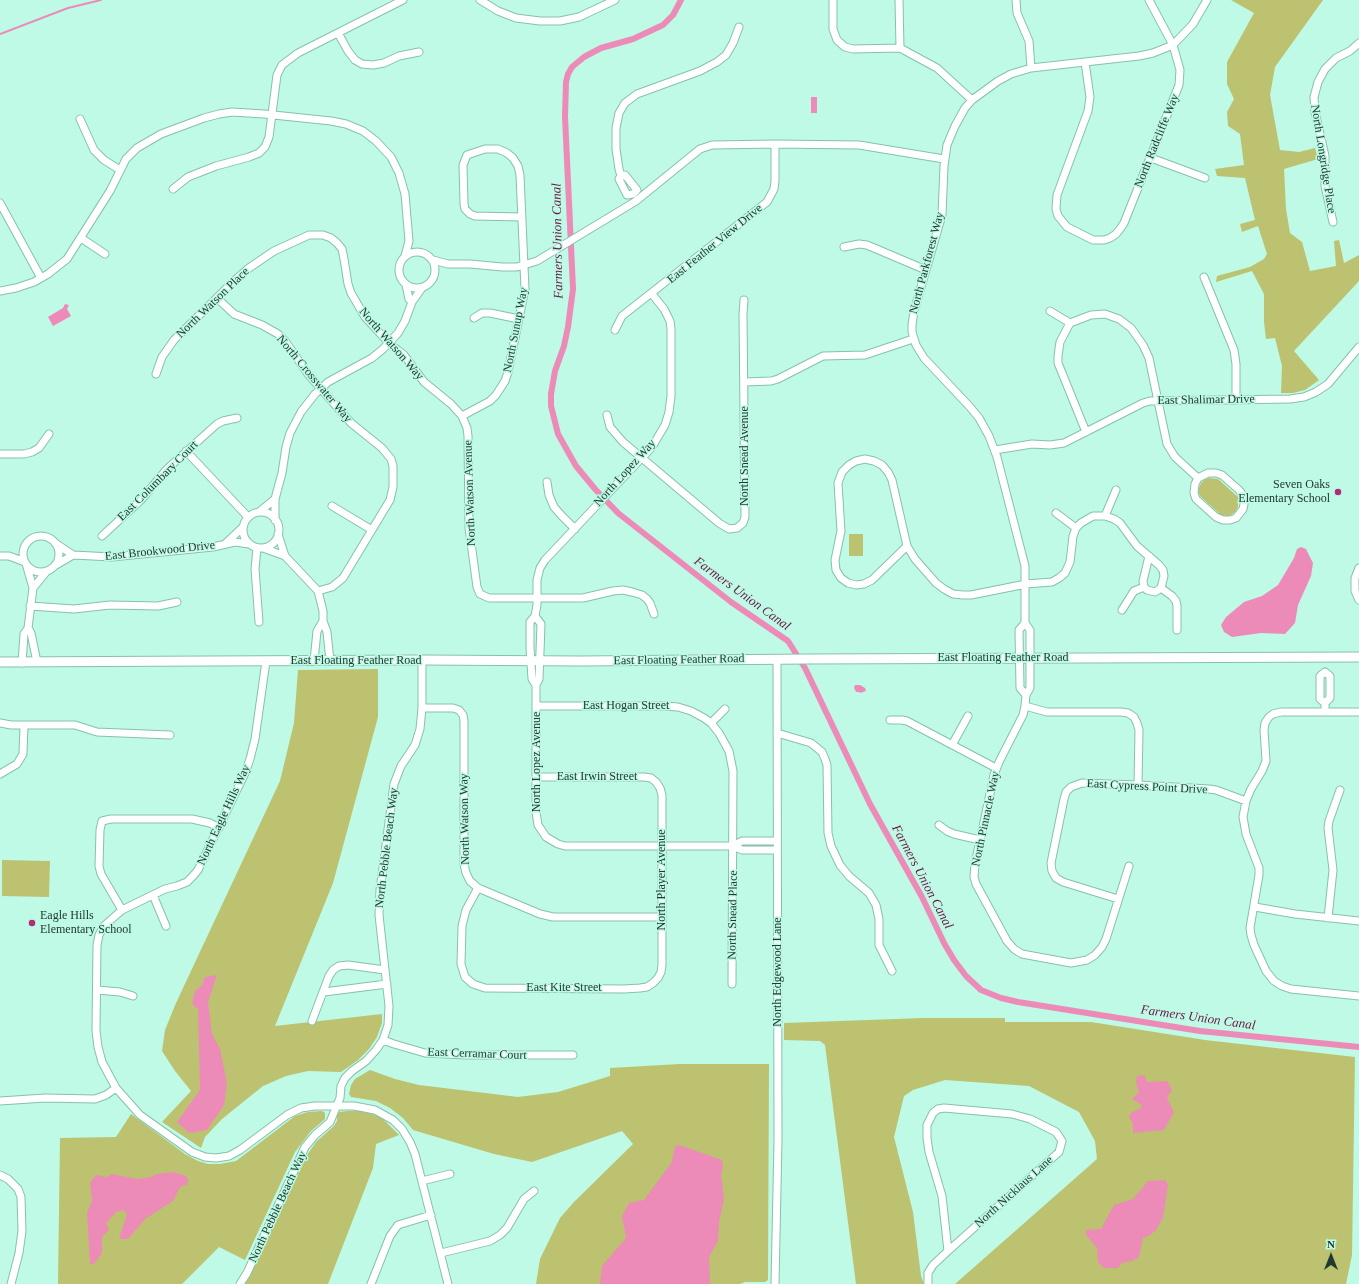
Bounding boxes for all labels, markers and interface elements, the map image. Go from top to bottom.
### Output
street label: North Radcliffe Way [1132,92,1182,190]
street label: North Longridge Place [1307,104,1339,214]
water label: Farmers Union Canal [549,183,567,299]
street label: East Feather View Drive [665,201,765,287]
street label: North Parkforest Way [906,210,948,316]
street label: North Watson Place [174,265,252,341]
street label: North Sunup Way [501,286,531,374]
street label: North Watson Way [356,305,426,383]
street label: North Crosswater Way [273,332,355,426]
street label: East Shalimar Drive [1157,392,1255,408]
street label: North Snead Avenue [738,406,752,506]
street label: North Lopez Way [591,436,659,510]
street label: East Columbary Court [115,438,201,524]
street label: North Watson Avenue [461,440,479,546]
place label: Seven Oaks Elementary School [1238,478,1330,506]
marker: Seven Oaks Elementary School [1333,487,1343,497]
street label: East Brookwood Drive [104,538,216,564]
water label: Farmers Union Canal [691,554,793,634]
street label: East Floating Feather Road [938,651,1068,665]
street label: East Floating Feather Road [613,652,745,668]
street label: East Floating Feather Road [291,654,421,668]
street label: East Hogan Street [583,699,669,713]
street label: North Lopez Avenue [530,712,544,812]
street label: North Eagle Hills Way [194,762,254,868]
street label: East Irwin Street [557,770,637,784]
street label: North Pinnacle Way [969,770,1003,868]
street label: North Watson Way [457,773,473,865]
street label: East Cypress Point Drive [1086,777,1208,797]
street label: North Pebble Beach Way [372,787,402,909]
water label: Farmers Union Canal [888,822,956,932]
street label: North Player Avenue [655,829,669,931]
street label: North Snead Place [725,870,741,960]
place label: Eagle Hills Elementary School [40,909,132,937]
street label: North Edgewood Lane [771,917,785,1027]
marker: Eagle Hills Elementary School [27,918,37,928]
street label: East Kite Street [526,981,602,995]
water label: Farmers Union Canal [1140,1002,1256,1034]
street label: East Cerramar Court [427,1045,527,1063]
street label: North Pebble Beach Way [246,1149,310,1265]
street label: North Nicklaus Lane [972,1153,1056,1231]
north arrow [1311,1236,1351,1276]
text: N [1327,1238,1335,1250]

